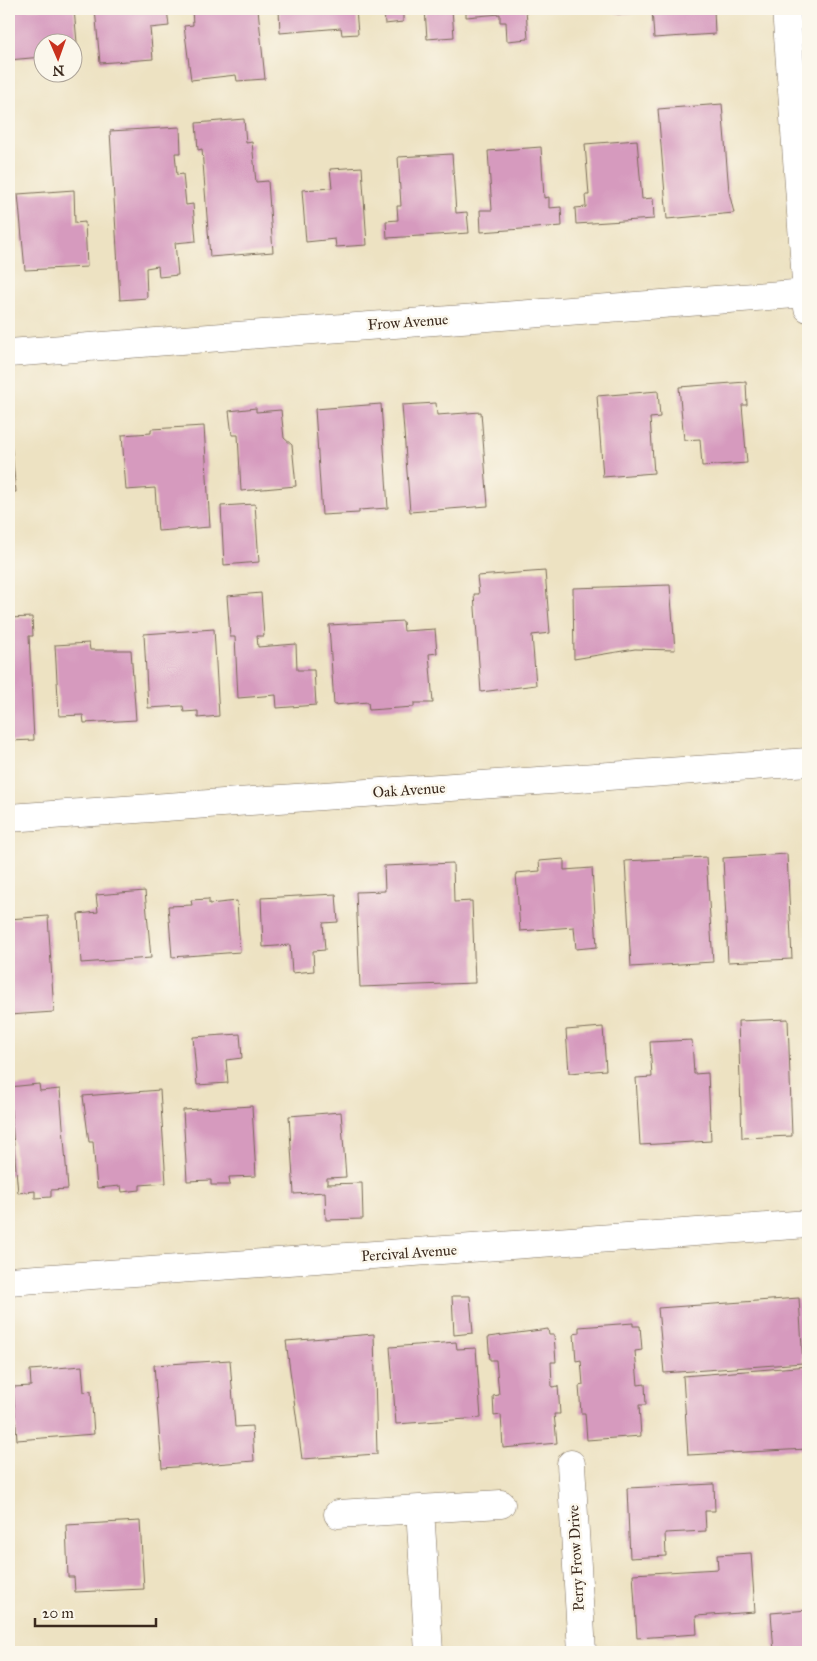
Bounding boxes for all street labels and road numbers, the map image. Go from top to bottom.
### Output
street label: Frow Avenue [367,310,449,334]
street label: Oak Avenue [372,778,446,802]
street label: Percival Avenue [360,1241,458,1265]
street label: Perry Frow Drive [564,1504,588,1612]

